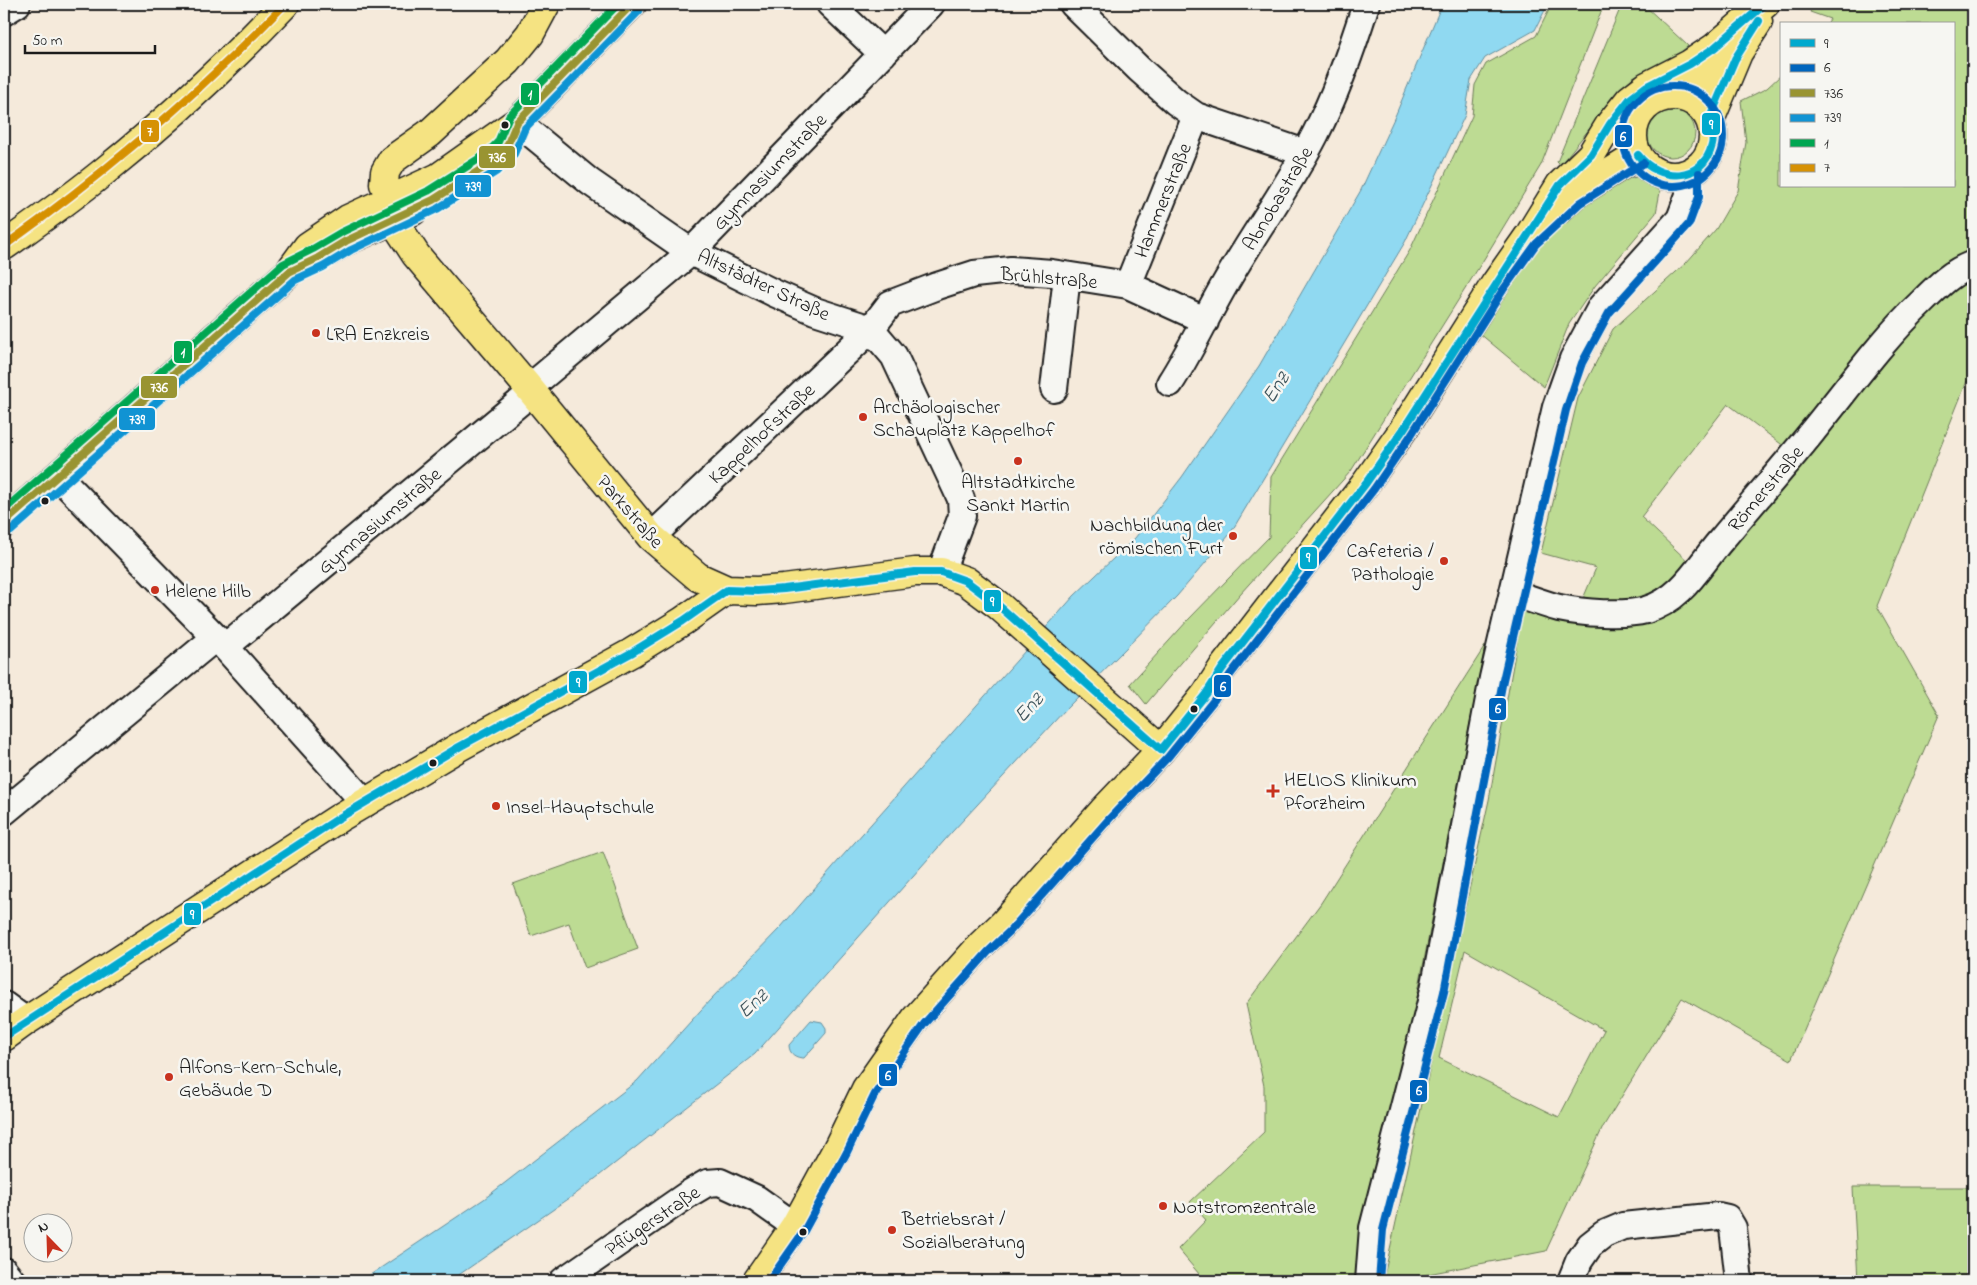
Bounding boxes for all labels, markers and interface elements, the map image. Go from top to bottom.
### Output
scale bar [25,22,155,54]
legend [1780,22,1954,188]
text: 50 m [32,30,63,52]
text: 9 [1824,33,1829,55]
text: 6 [1824,57,1831,79]
line badge: 1 [520,82,540,106]
text: 736 [1824,83,1843,105]
text: 1 [528,85,533,106]
street label: Gymnasiumstraße [707,107,835,238]
text: 739 [1824,107,1841,129]
line badge: 9 [1701,112,1721,136]
text: 9 [1708,115,1714,136]
line badge: 7 [140,119,160,143]
unlabelled marker [500,120,510,130]
text: 7 [147,122,153,143]
line badge: 6 [1614,124,1633,148]
text: 6 [1619,127,1627,148]
text: 1 [1824,133,1829,155]
street label: Hammerstraße [1128,139,1201,263]
street label: Abnobastraße [1237,142,1322,257]
line badge: 736 [478,145,516,169]
text: 736 [488,148,507,169]
text: 7 [1824,157,1830,179]
line badge: 739 [454,174,492,198]
text: 739 [465,177,482,198]
street label: Altstädter Straße [692,243,834,330]
street label: Brühlstraße [998,261,1099,298]
place label: LRA Enzkreis [326,321,430,350]
marker: LRA Enzkreis [310,327,322,339]
line badge: 1 [173,340,193,364]
text: 1 [181,343,186,364]
water label: Enz [1255,366,1299,410]
line badge: 736 [140,375,178,399]
street label: Kappelhofstraße [703,377,823,492]
text: 736 [150,378,169,399]
place label: Archäologischer Schauplatz Kappelhof [873,394,1055,446]
line badge: 739 [118,407,156,431]
text: 739 [129,410,146,431]
marker: Archäologischer Schauplatz Kappelhof [857,411,869,423]
street label: Römerstraße [1722,440,1812,539]
marker: Altstadtkirche Sankt Martin [1012,455,1024,467]
street label: Gymnasiumstraße [312,461,449,582]
street label: Parkstraße [589,469,669,556]
place label: Altstadtkirche Sankt Martin [961,469,1075,521]
unlabelled marker [40,496,50,506]
place label: Nachbildung der römischen Furt [1090,512,1224,564]
marker: Nachbildung der römischen Furt [1227,530,1239,542]
place label: Cafeteria / Pathologie [1347,538,1434,591]
line badge: 9 [1299,546,1318,570]
text: 9 [1305,548,1311,569]
marker: Cafeteria / Pathologie [1438,555,1450,567]
place label: Helene Hilb [165,578,251,607]
marker: Helene Hilb [149,584,161,596]
line badge: 9 [983,589,1002,613]
text: 9 [989,592,995,613]
line badge: 9 [568,670,588,694]
text: 9 [575,673,581,694]
line badge: 6 [1213,674,1232,698]
text: 6 [1219,677,1227,698]
water label: Enz [1008,686,1052,730]
line badge: 6 [1488,697,1507,721]
text: 6 [1494,699,1502,720]
unlabelled marker [1189,704,1199,714]
unlabelled marker [428,758,438,768]
place label: HELIOS Klinikum Pforzheim [1284,767,1417,819]
marker: HELIOS Klinikum Pforzheim [1266,784,1280,798]
place label: Insel-Hauptschule [506,794,654,823]
marker: Insel-Hauptschule [490,800,502,812]
line badge: 9 [183,902,202,926]
text: 9 [189,905,195,926]
water label: Enz [731,982,776,1026]
place label: Alfons-Kern-Schule, Gebäude D [179,1054,341,1106]
line badge: 6 [878,1063,898,1087]
text: 6 [884,1066,892,1087]
marker: Alfons-Kern-Schule, Gebäude D [163,1071,175,1083]
line badge: 6 [1409,1079,1428,1103]
text: 6 [1415,1081,1423,1102]
street label: Pflügerstraße [600,1179,707,1265]
place label: Notstromzentrale [1173,1194,1316,1223]
marker: Notstromzentrale [1157,1200,1169,1212]
place label: Betriebsrat / Sozialberatung [901,1206,1025,1259]
north arrow [22,1212,72,1262]
text: N [35,1216,52,1239]
marker: Betriebsrat / Sozialberatung [886,1224,898,1236]
unlabelled marker [798,1227,808,1237]

